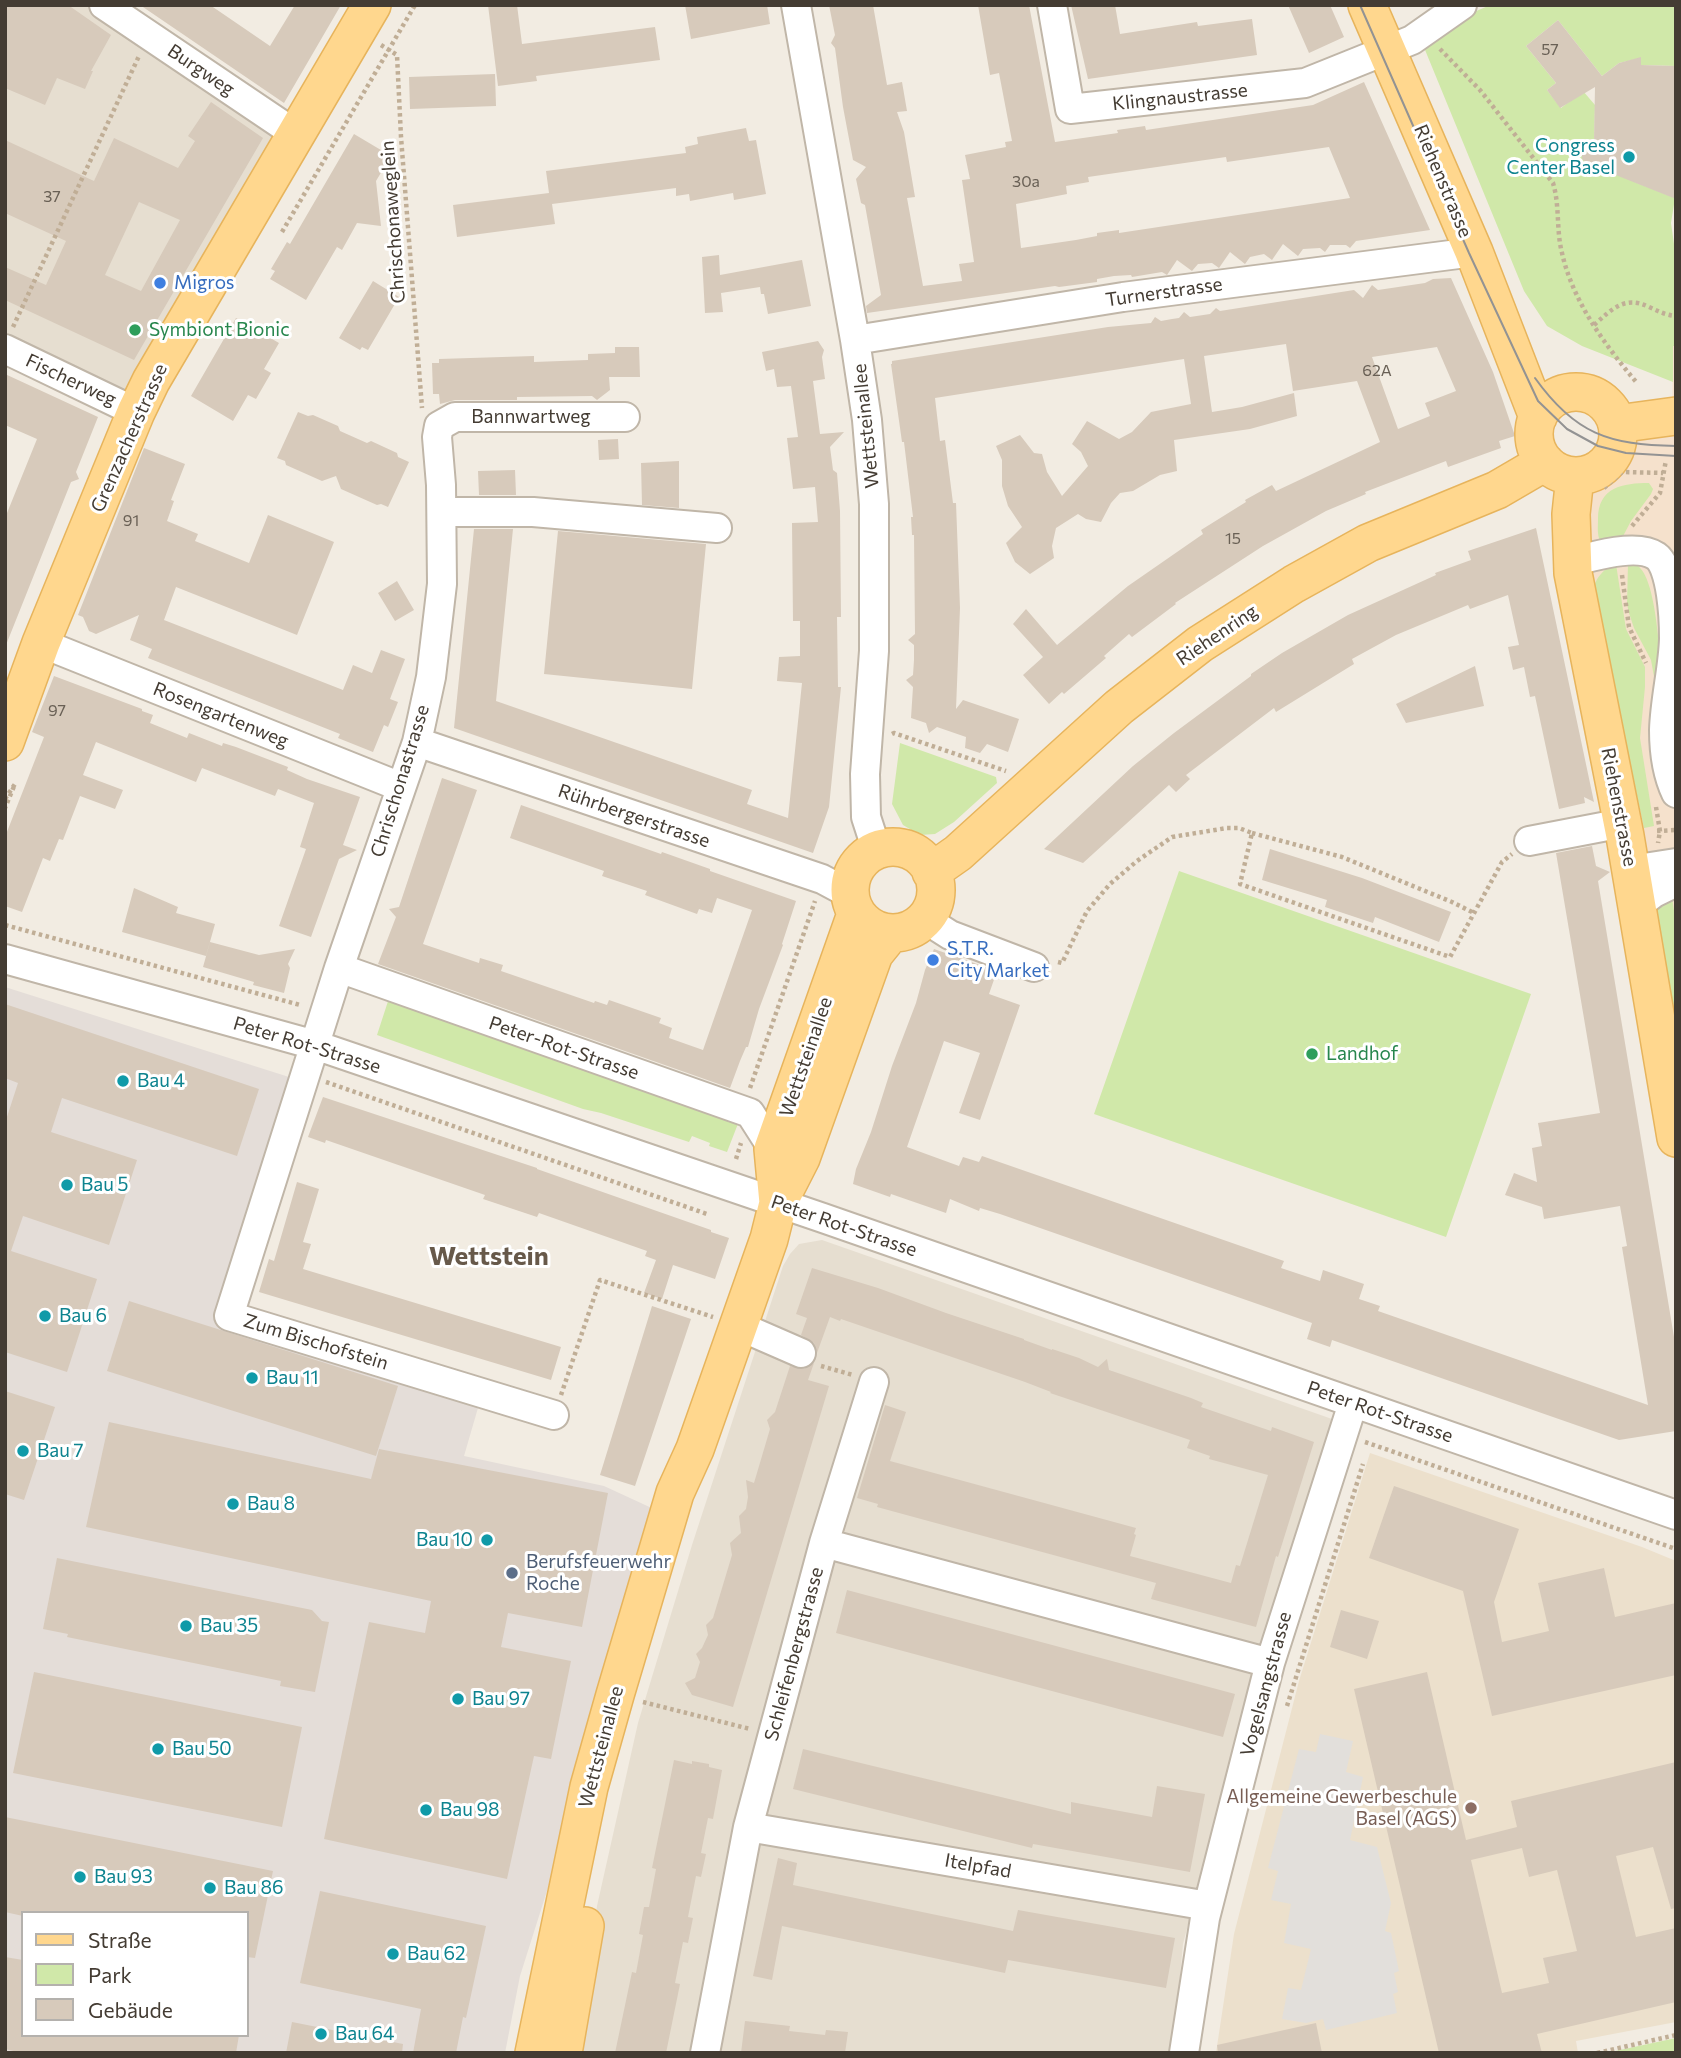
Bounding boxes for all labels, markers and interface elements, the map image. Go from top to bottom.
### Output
street label: Burgweg [163,39,239,101]
house number: 57 [1541,40,1559,60]
street label: Klingnaustrasse [1111,79,1249,115]
street label: Riehenstrasse [1409,121,1477,241]
place label: Congress Center Basel [1506,135,1615,179]
street label: Chrischonaweglein [376,140,410,304]
marker: Congress Center Basel [1621,149,1637,165]
house number: 30a [1012,172,1040,192]
house number: 37 [43,187,61,207]
place label: Migros [174,272,234,294]
street label: Turnerstrasse [1104,273,1224,311]
marker: Migros [152,275,168,291]
place label: Symbiont Bionic [149,319,290,341]
marker: Symbiont Bionic [127,322,143,338]
street label: Fischerweg [22,349,120,411]
street label: Grenzacherstrasse [86,360,172,516]
house number: 62A [1362,361,1392,381]
street label: Wettsteinallee [848,363,884,489]
street label: Bannwartweg [471,406,591,428]
house number: 91 [123,511,139,531]
house number: 15 [1225,529,1241,549]
street label: Riehenring [1172,600,1262,670]
street label: Rosengartenweg [150,677,292,753]
house number: 97 [48,701,66,721]
street label: Chrischonastrasse [366,702,434,860]
street label: Riehenstrasse [1596,746,1642,868]
street label: Rührbergerstrasse [555,779,713,853]
place label: S.T.R. City Market [947,938,1049,982]
marker: S.T.R. City Market [925,952,941,968]
street label: Wettsteinallee [775,994,837,1120]
street label: Peter Rot-Strasse [231,1012,383,1078]
street label: Peter-Rot-Strasse [486,1012,642,1084]
place label: Landhof [1326,1043,1398,1065]
marker: Landhof [1304,1046,1320,1062]
place label: Bau 4 [137,1070,185,1092]
marker: Bau 4 [115,1073,131,1089]
place label: Bau 5 [81,1174,128,1196]
marker: Bau 5 [59,1177,75,1193]
street label: Peter Rot-Strasse [768,1190,920,1262]
district label: Wettstein [429,1240,549,1272]
place label: Bau 6 [59,1305,107,1327]
marker: Bau 6 [37,1308,53,1324]
street label: Zum Bischofstein [241,1309,391,1375]
place label: Bau 11 [266,1367,319,1389]
marker: Bau 11 [244,1370,260,1386]
street label: Peter Rot-Strasse [1304,1376,1456,1448]
place label: Bau 7 [37,1440,83,1462]
marker: Bau 7 [15,1443,31,1459]
place label: Bau 8 [247,1493,295,1515]
marker: Bau 8 [225,1496,241,1512]
place label: Bau 10 [416,1529,473,1551]
marker: Bau 10 [479,1532,495,1548]
place label: Berufsfeuerwehr Roche [526,1551,671,1595]
street label: Schleifenbergstrasse [760,1564,828,1744]
marker: Berufsfeuerwehr Roche [504,1565,520,1581]
street label: Vogelsangstrasse [1236,1609,1296,1759]
place label: Bau 35 [200,1615,258,1637]
marker: Bau 35 [178,1618,194,1634]
street label: Wettsteinallee [574,1684,628,1810]
place label: Bau 97 [472,1688,530,1710]
marker: Bau 97 [450,1691,466,1707]
place label: Bau 50 [172,1738,232,1760]
marker: Bau 50 [150,1741,166,1757]
place label: Allgemeine Gewerbeschule Basel (AGS) [1226,1786,1457,1830]
place label: Bau 98 [440,1799,500,1821]
marker: Allgemeine Gewerbeschule Basel (AGS) [1463,1800,1479,1816]
marker: Bau 98 [418,1802,434,1818]
street label: Itelpfad [943,1849,1013,1883]
place label: Bau 93 [94,1866,153,1888]
marker: Bau 93 [72,1869,88,1885]
place label: Bau 86 [224,1877,284,1899]
marker: Bau 86 [202,1880,218,1896]
legend [21,1911,248,2037]
text: Straße [88,1927,152,1952]
place label: Bau 62 [407,1943,465,1965]
marker: Bau 62 [385,1946,401,1962]
text: Park [88,1962,132,1987]
text: Gebäude [88,1997,173,2022]
place label: Bau 64 [335,2023,394,2045]
marker: Bau 64 [313,2026,329,2042]

